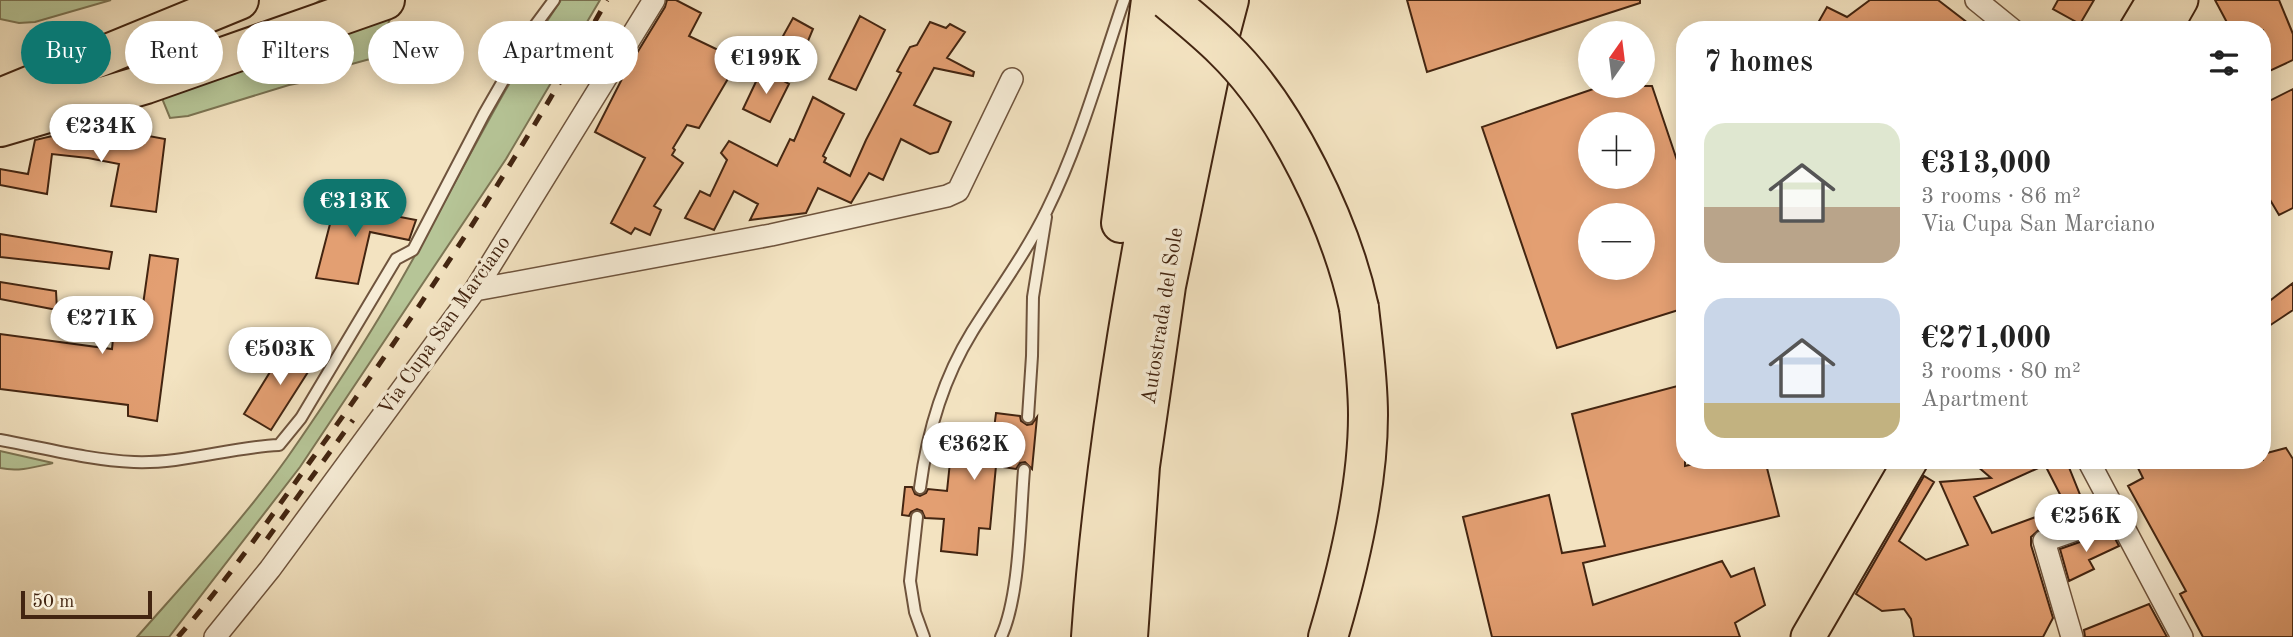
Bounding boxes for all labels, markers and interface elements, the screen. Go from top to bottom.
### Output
chip: Buy [21,21,111,84]
chip: Rent [125,21,223,84]
chip: Filters [237,21,354,84]
chip: New [368,21,464,84]
chip: Apartment [478,21,638,84]
north arrow [1578,21,1656,98]
map controls [1578,21,1655,280]
pin: €199K [717,36,815,96]
icon: filters [2205,44,2243,82]
text: €199K [730,47,802,70]
text: 7 homes [1704,48,1813,78]
pin: €234K [52,104,150,164]
button: + [1578,112,1655,189]
text: €234K [65,115,137,138]
text: €313,000 [1921,149,2051,179]
icon: home [1760,151,1844,235]
pin: €313K [306,180,404,239]
text: 3 rooms · 86 m² [1921,185,2081,208]
text: €313K [319,190,391,213]
button: − [1578,203,1655,280]
text: Via Cupa San Marciano [1921,213,2155,236]
street label: Autostrada del Sole [1139,226,1187,406]
street label: Via Cupa San Marciano [375,232,515,420]
pin: €271K [53,296,151,356]
text: €271K [66,307,138,330]
text: €271,000 [1921,324,2051,354]
icon: home [1760,326,1844,410]
pin: €503K [231,328,329,387]
text: €503K [244,338,316,361]
text: 3 rooms · 80 m² [1921,360,2081,383]
text: Apartment [1921,388,2029,411]
pin: €362K [925,422,1023,482]
text: €362K [938,433,1010,456]
pin: €256K [2037,494,2135,554]
text: €256K [2050,505,2122,528]
scale bar [21,588,152,620]
text: 50 m [32,593,74,612]

